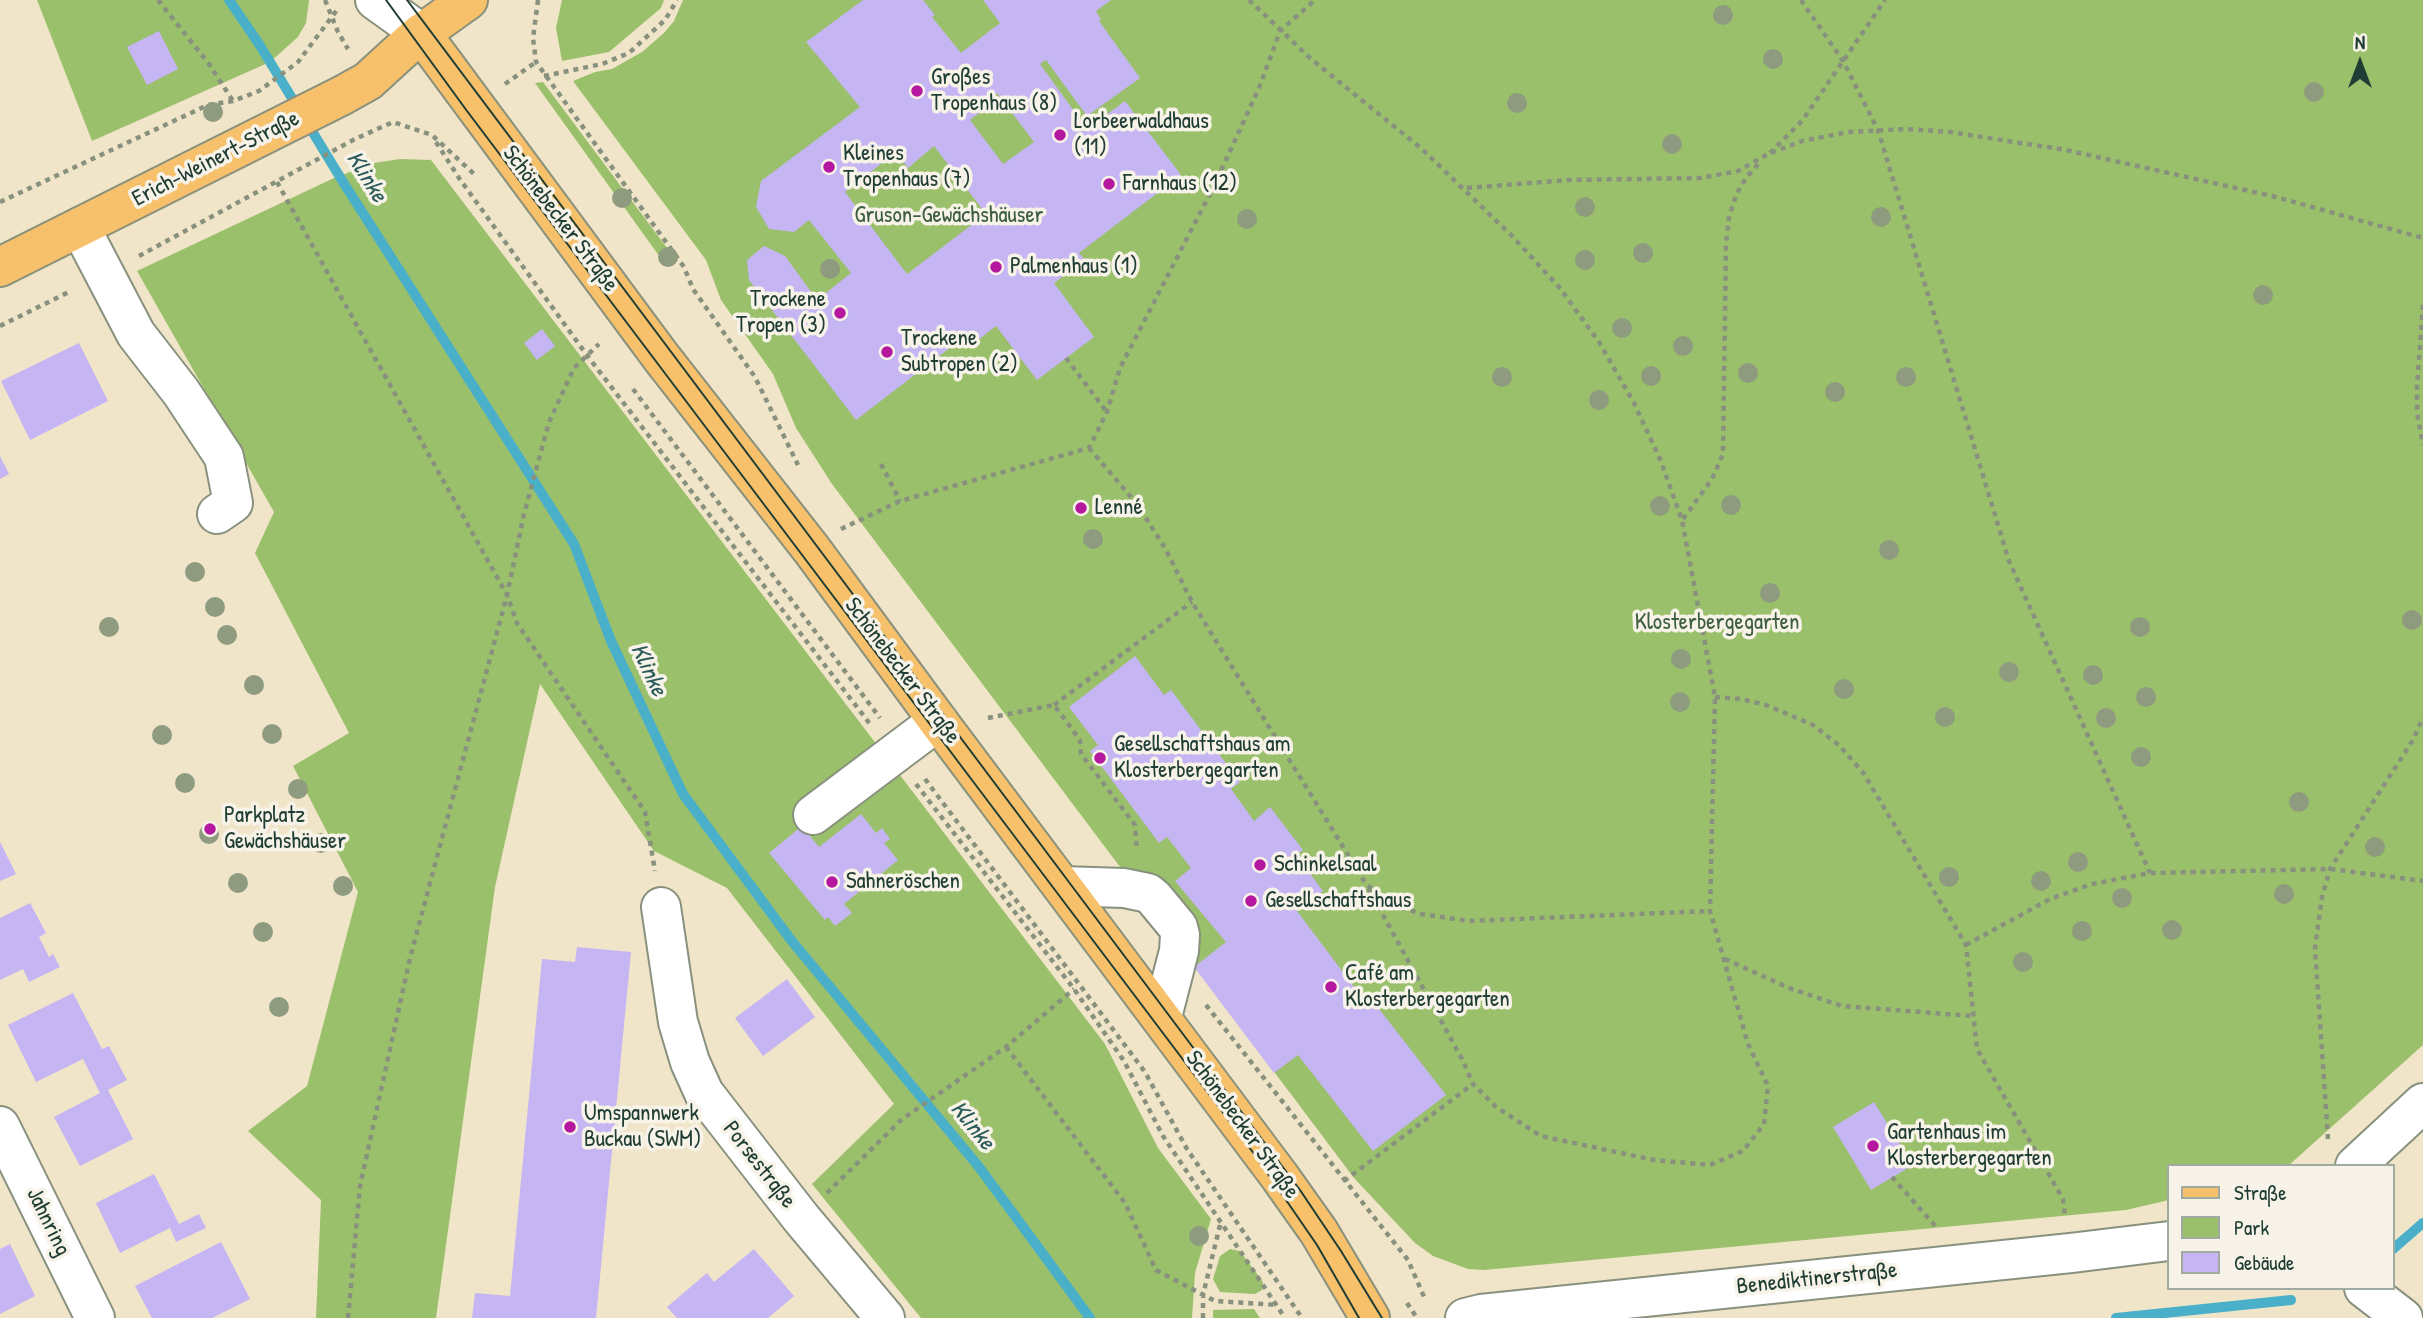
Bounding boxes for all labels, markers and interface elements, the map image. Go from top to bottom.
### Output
north arrow [2325,28,2395,98]
text: N [2355,29,2365,55]
place label: Großes Tropenhaus (8) [931,64,1057,118]
marker: Großes Tropenhaus (8) [909,83,925,99]
street label: Erich-Weinert-Straße [128,105,304,213]
place label: Lorbeerwaldhaus (11) [1074,108,1209,162]
marker: Lorbeerwaldhaus (11) [1052,127,1068,143]
street label: Schönebecker Straße [496,140,624,298]
place label: Kleines Tropenhaus (7) [843,140,971,194]
water label: Klinke [339,146,393,208]
marker: Kleines Tropenhaus (7) [821,159,837,175]
place label: Farnhaus (12) [1123,170,1237,198]
marker: Farnhaus (12) [1101,176,1117,192]
park label: Gruson-Gewächshäuser [855,202,1043,230]
place label: Palmenhaus (1) [1010,253,1138,281]
marker: Palmenhaus (1) [988,259,1004,275]
place label: Trockene Tropen (3) [736,286,826,340]
marker: Trockene Tropen (3) [832,305,848,321]
place label: Trockene Subtropen (2) [901,325,1018,379]
marker: Trockene Subtropen (2) [879,344,895,360]
place label: Lenné [1095,494,1143,522]
marker: Lenné [1073,500,1089,516]
street label: Schönebecker Straße [838,592,966,750]
park label: Klosterbergegarten [1635,609,1799,637]
water label: Klinke [623,639,673,701]
place label: Gesellschaftshaus am Klosterbergegarten [1114,731,1290,785]
marker: Gesellschaftshaus am Klosterbergegarten [1092,750,1108,766]
place label: Parkplatz Gewächshäuser [224,802,346,856]
marker: Parkplatz Gewächshäuser [202,821,218,837]
place label: Schinkelsaal [1274,851,1377,879]
marker: Schinkelsaal [1252,857,1268,873]
place label: Sahneröschen [846,868,960,896]
marker: Sahneröschen [824,874,840,890]
place label: Gesellschaftshaus [1265,887,1411,915]
marker: Gesellschaftshaus [1243,893,1259,909]
place label: Café am Klosterbergegarten [1345,960,1510,1014]
marker: Café am Klosterbergegarten [1323,979,1339,995]
street label: Schönebecker Straße [1179,1046,1305,1204]
water label: Klinke [944,1096,1000,1156]
place label: Umspannwerk Buckau (SWM) [584,1100,701,1154]
street label: Porsestraße [716,1116,802,1214]
marker: Umspannwerk Buckau (SWM) [562,1119,578,1135]
place label: Gartenhaus im Klosterbergegarten [1887,1119,2052,1173]
marker: Gartenhaus im Klosterbergegarten [1865,1138,1881,1154]
legend [2168,1164,2395,1290]
text: Straße [2234,1178,2287,1207]
street label: Jahnring [20,1183,76,1261]
text: Park [2234,1213,2269,1242]
text: Gebäude [2234,1248,2294,1277]
street label: Benediktinerstraße [1735,1257,1899,1301]

